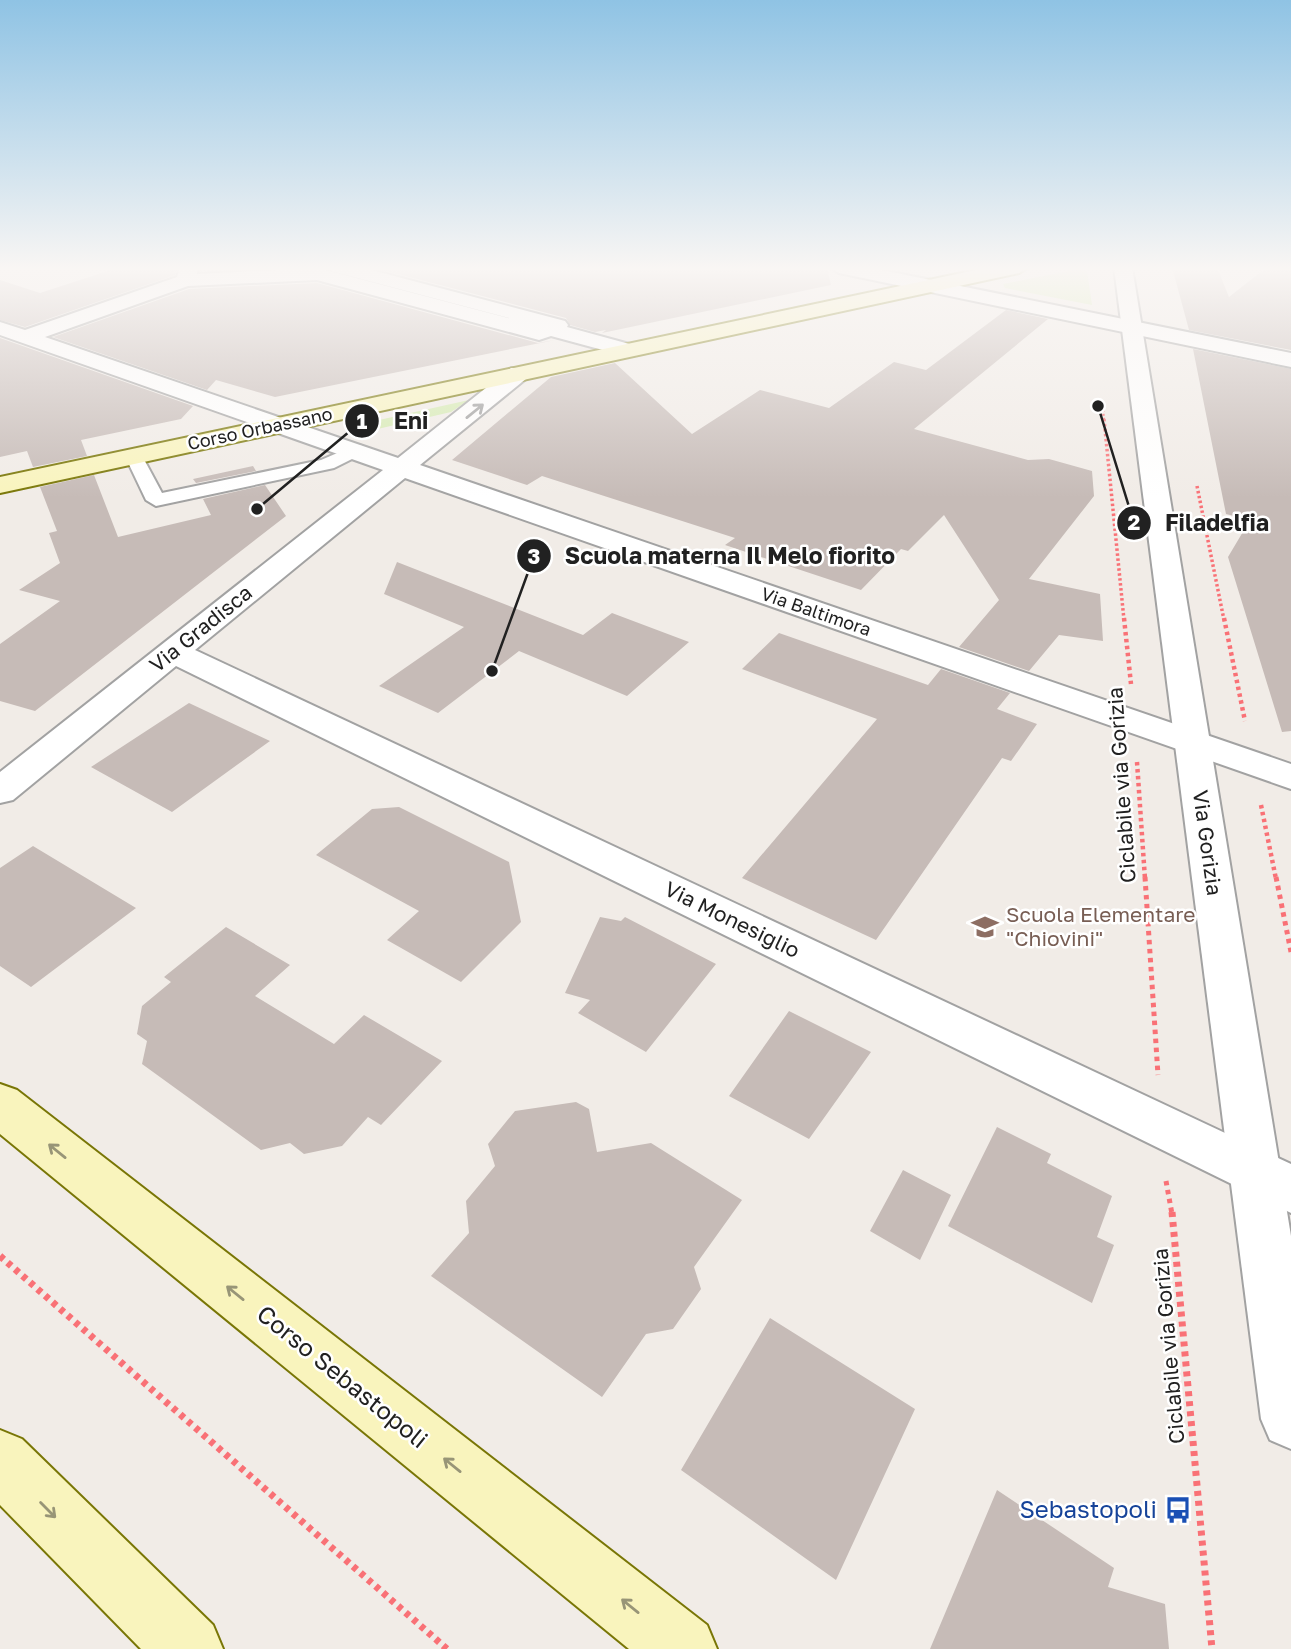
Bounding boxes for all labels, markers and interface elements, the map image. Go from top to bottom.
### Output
callout: Eni [345,399,442,443]
street label: Corso Orbassano [185,402,334,454]
one-way arrow [465,403,483,419]
text: Eni [394,406,428,434]
text: 1 [357,408,368,434]
callout: Filadelfia [1116,501,1283,545]
text: Filadelfia [1165,508,1269,536]
text: 2 [1128,509,1141,535]
callout: Scuola materna Il Melo fiorito [516,534,910,578]
text: Scuola materna Il Melo fiorito [565,541,895,569]
text: 3 [528,543,540,569]
street label: Via Gradisca [144,579,257,677]
street label: Via Baltimora [758,582,874,640]
street label: Ciclabile via Gorizia [1101,686,1141,884]
street label: Via Gorizia [1188,788,1228,897]
street label: Via Monesiglio [661,875,804,963]
place label: Scuola Elementare "Chiovini" [1006,901,1195,951]
school or university icon: Scuola Elementare "Chiovini" [970,912,1000,942]
one-way arrow [49,1143,67,1159]
street label: Ciclabile via Gorizia [1146,1247,1190,1445]
one-way arrow [227,1285,245,1300]
street label: Corso Sebastopoli [252,1298,434,1453]
one-way arrow [443,1457,461,1472]
place label: Sebastopoli [1019,1494,1157,1523]
bus stop icon: Sebastopoli [1163,1495,1193,1525]
one-way arrow [40,1501,57,1518]
one-way arrow [621,1599,639,1614]

